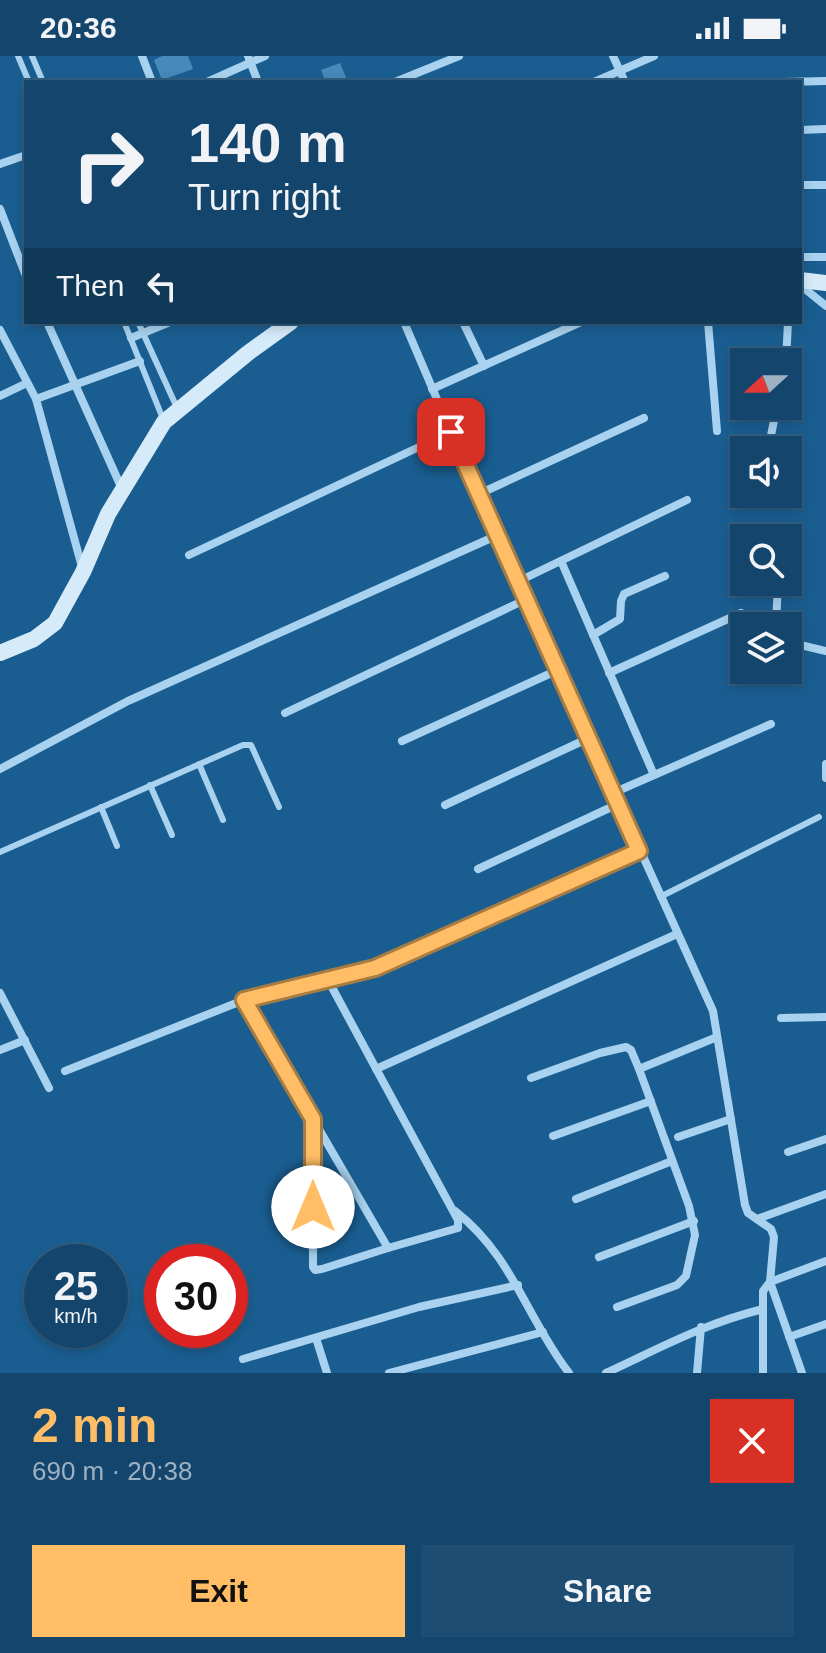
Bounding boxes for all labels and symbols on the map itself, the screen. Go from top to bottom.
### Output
north arrow [730,348,802,420]
pin [417,398,485,466]
position arrow [271,1165,355,1249]
speed limit sign: 30 [144,1244,248,1348]

